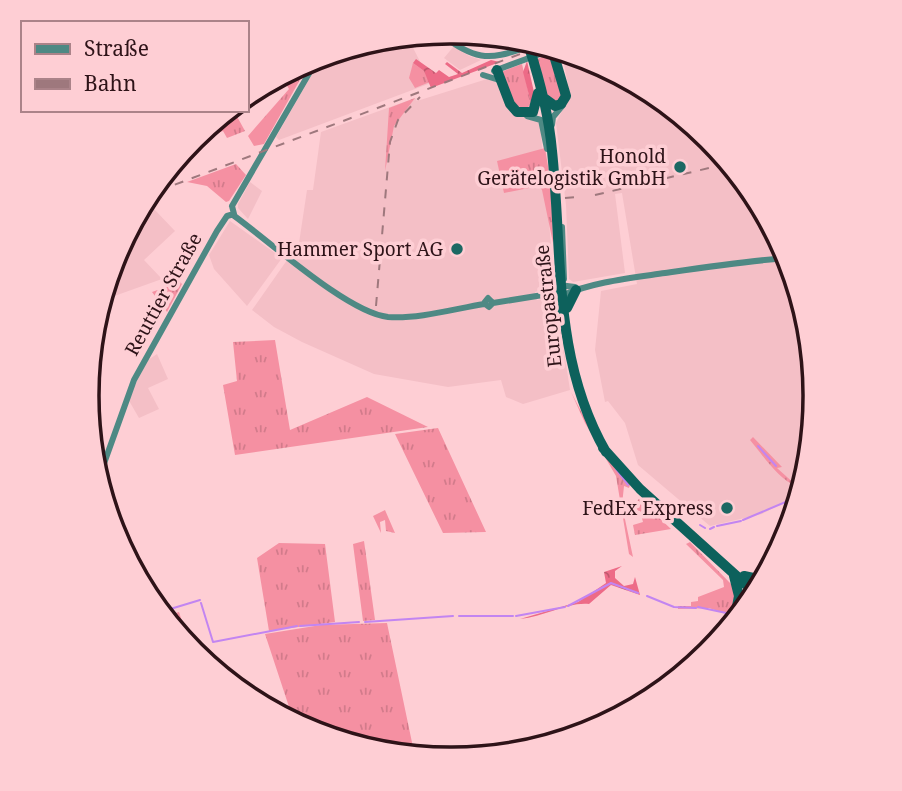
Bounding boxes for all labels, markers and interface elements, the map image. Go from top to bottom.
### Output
legend [21,21,248,112]
text: Straße [84,34,149,62]
text: Bahn [84,69,136,97]
place label: Honold Gerätelogistik GmbH [477,143,666,191]
marker: Honold Gerätelogistik GmbH [672,159,688,175]
street label: Reuttier Straße [118,228,208,360]
place label: Hammer Sport AG [277,236,443,262]
marker: Hammer Sport AG [449,241,465,257]
street label: Europastraße [529,243,567,369]
place label: FedEx Express [582,495,713,521]
marker: FedEx Express [719,500,735,516]

